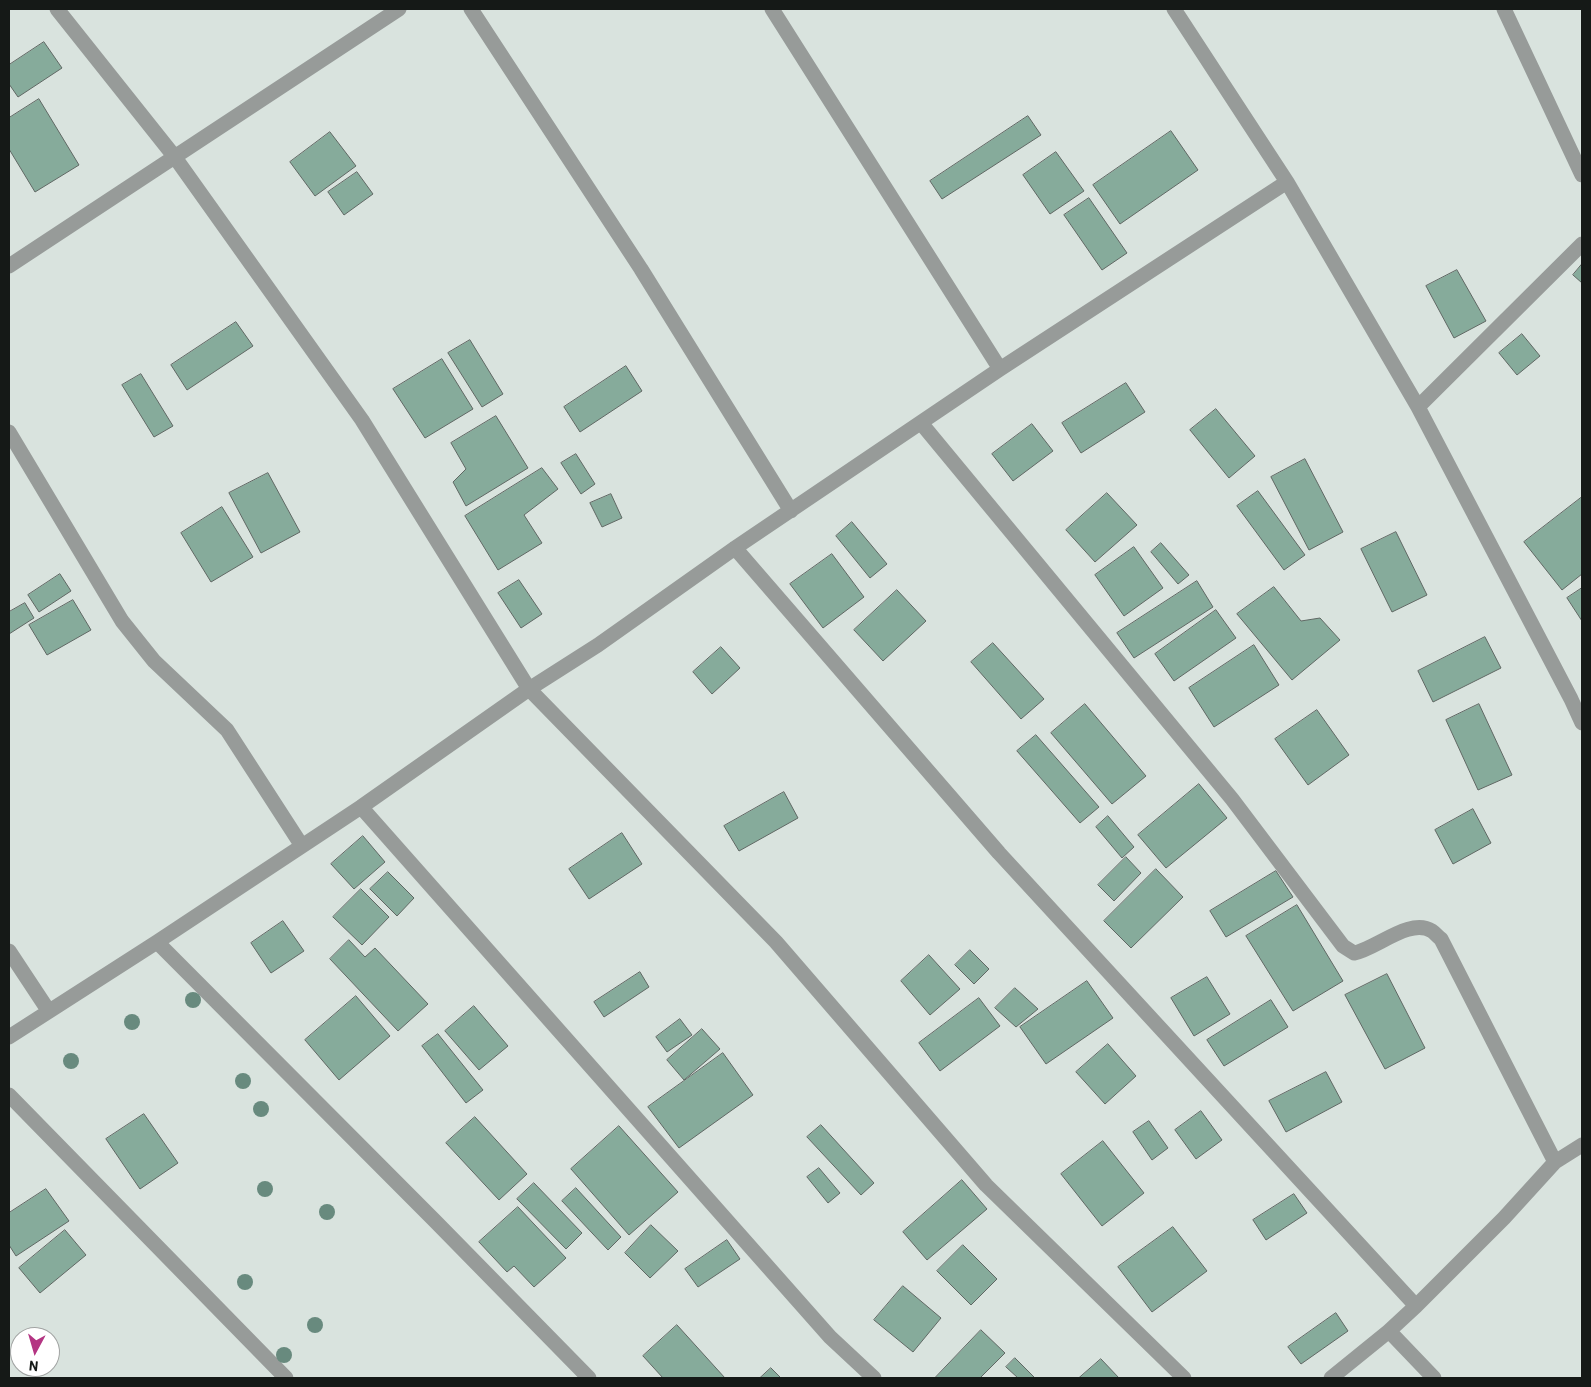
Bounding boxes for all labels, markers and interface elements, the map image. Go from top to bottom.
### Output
north arrow [10,1327,60,1377]
text: N [28,1357,39,1375]

